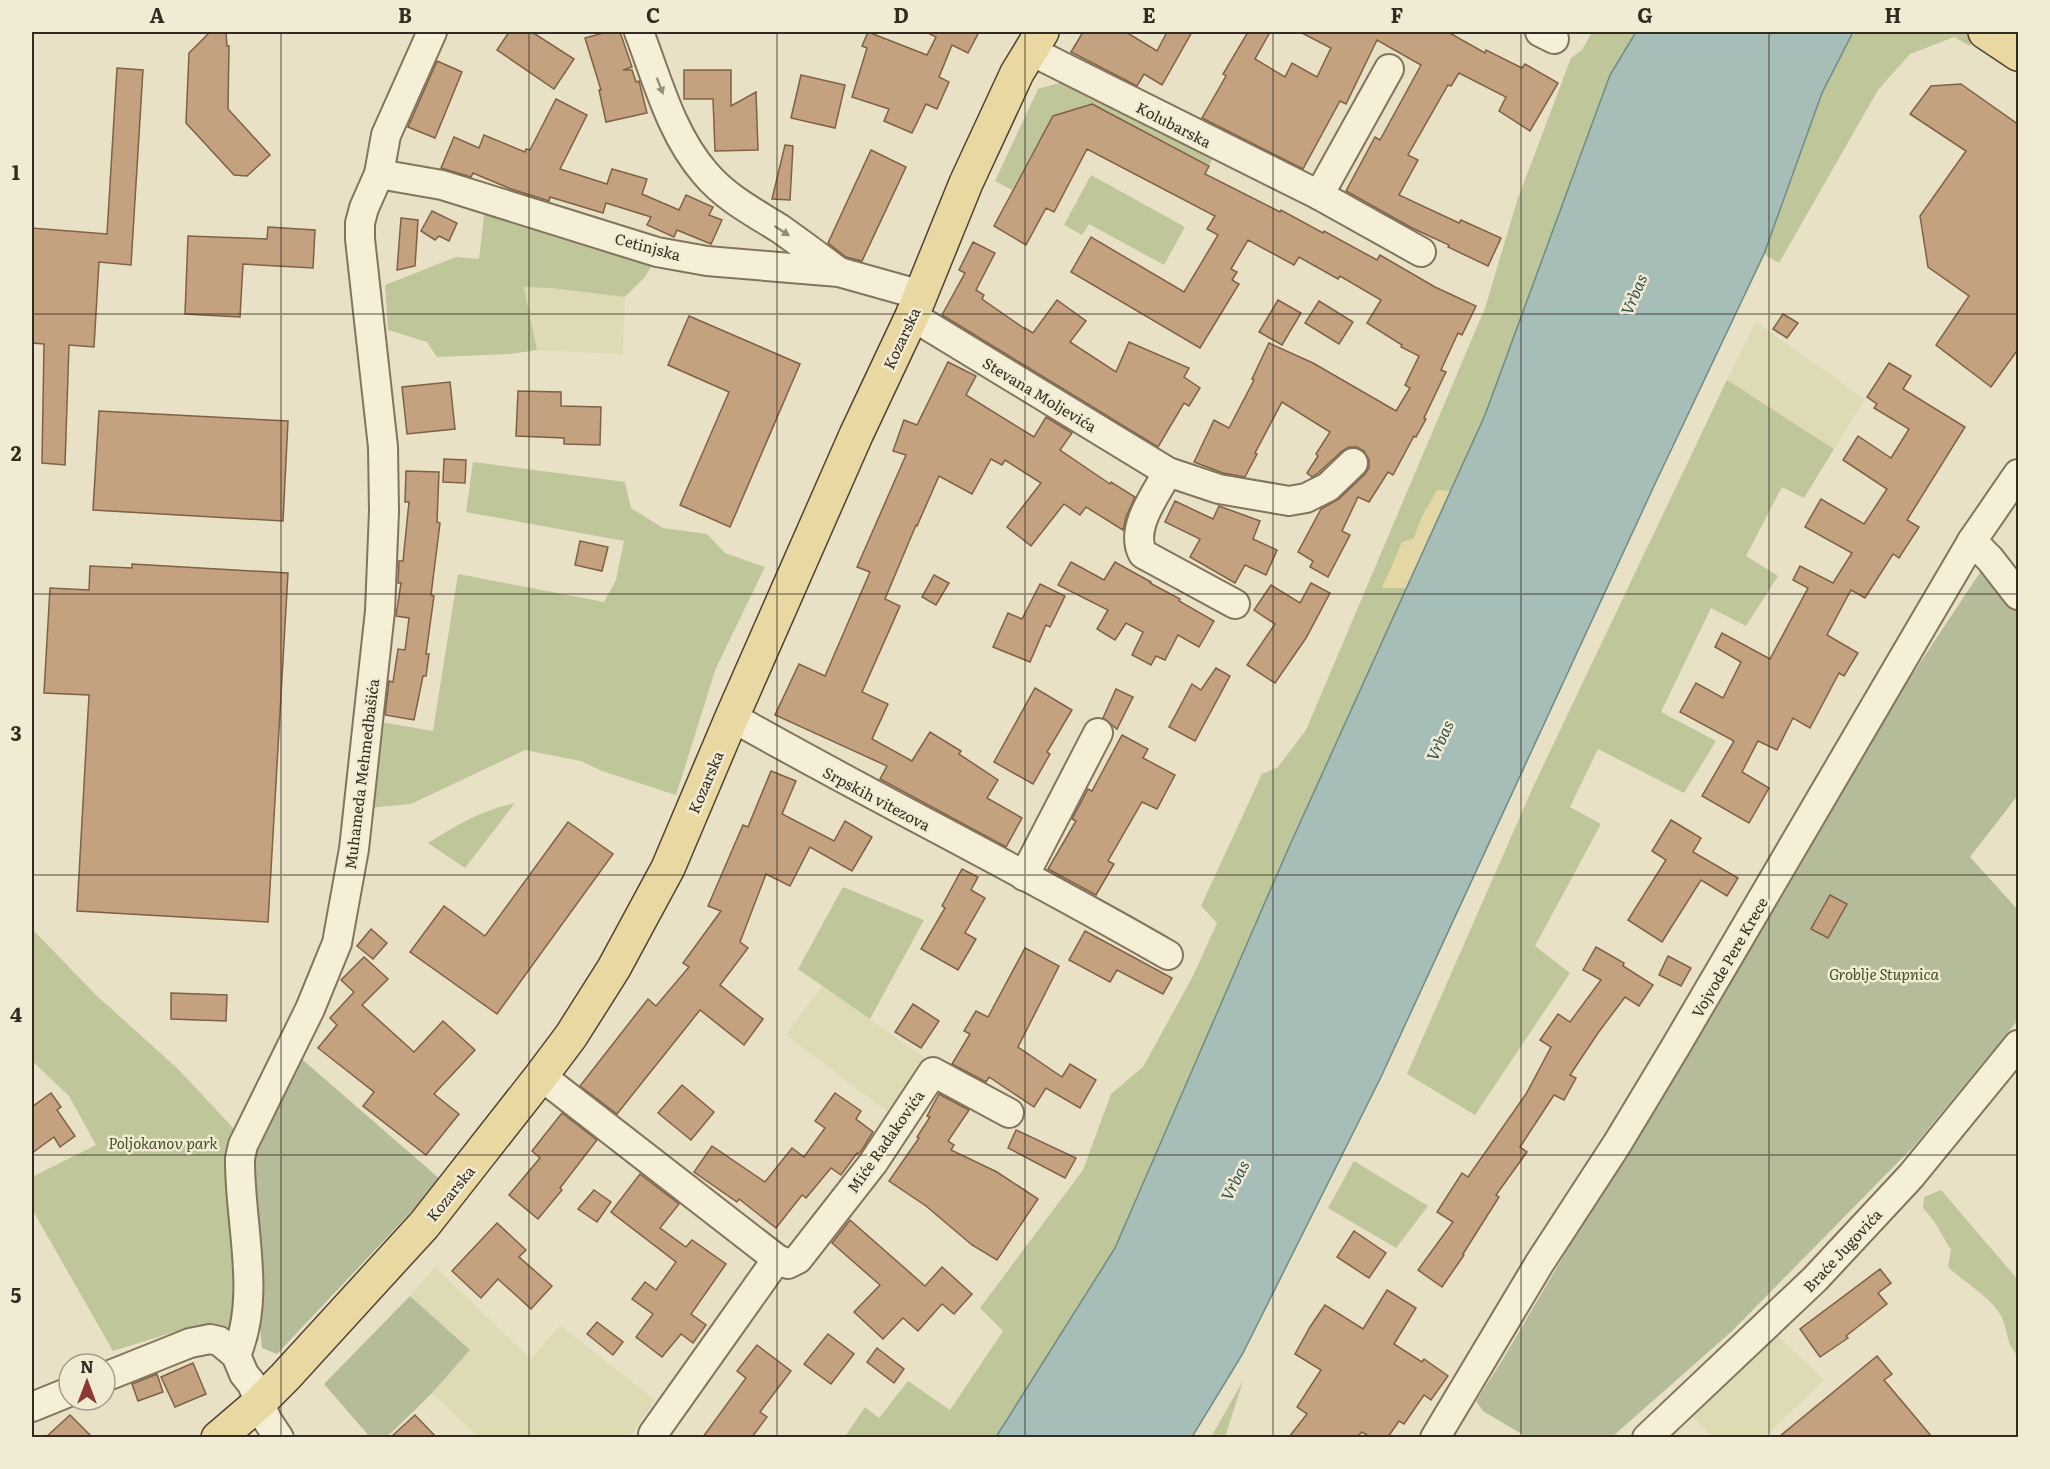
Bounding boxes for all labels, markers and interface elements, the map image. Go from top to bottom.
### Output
text: A [149,0,165,29]
text: B [398,0,412,29]
text: C [646,0,660,29]
text: D [893,0,909,29]
text: E [1142,0,1156,29]
text: F [1391,0,1404,29]
text: G [1637,0,1653,29]
text: H [1885,0,1901,29]
one-way arrow [655,77,665,95]
street label: Kolubarska [1132,95,1216,153]
text: 1 [12,156,20,186]
one-way arrow [773,225,789,237]
street label: Cetinjska [612,226,684,266]
water label: Vrbas [1614,270,1652,318]
street label: Kozarska [877,302,926,373]
street label: Stevana Moljevića [979,351,1102,438]
text: 2 [11,437,22,467]
street label: Muhameda Mehmedbašića [338,676,384,871]
water label: Vrbas [1419,716,1459,764]
text: 3 [10,717,22,747]
street label: Kozarska [682,746,729,817]
street label: Srpskih vitezova [819,760,936,836]
street label: Vojvode Pere Krece [1685,892,1773,1021]
park label: Groblje Stupnica [1829,962,1939,985]
text: 4 [10,998,22,1028]
street label: Miće Radakovića [841,1084,930,1197]
park label: Poljokanov park [108,1131,219,1154]
water label: Vrbas [1214,1156,1254,1204]
street label: Kozarska [420,1159,480,1226]
street label: Braće Jugovića [1797,1202,1887,1297]
text: 5 [11,1279,22,1309]
north arrow [57,1352,117,1412]
text: N [80,1354,94,1378]

